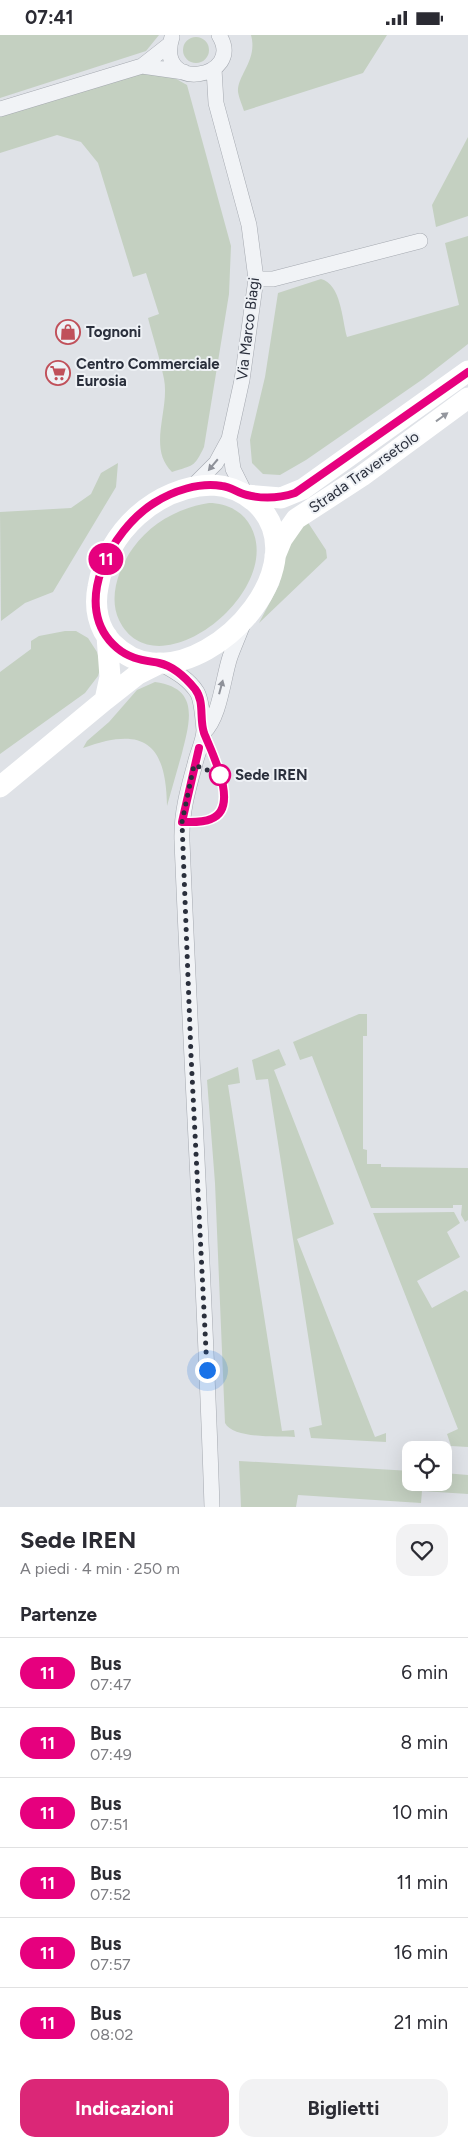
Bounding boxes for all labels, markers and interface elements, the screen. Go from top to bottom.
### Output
text: 07:41 [25,6,74,29]
street label: Via Marco Biagi [233,276,263,382]
shop icon: Tognoni [55,319,81,345]
place label: Tognoni [86,323,141,341]
place label: Centro Commerciale Eurosia [76,355,220,390]
supermarket icon: Centro Commerciale Eurosia [45,360,71,386]
one-way arrow [435,412,449,422]
street label: Strada Traversetolo [305,427,423,517]
one-way arrow [208,458,219,471]
line badge: 11 [84,543,128,575]
text: 11 [98,548,114,570]
one-way arrow [218,680,226,695]
marker: Sede IREN [209,764,231,786]
place label: Sede IREN [235,766,308,784]
your location [195,1358,220,1383]
map controls [402,1441,452,1491]
button: locate [402,1441,452,1491]
button: heart [396,1524,448,1576]
text: Sede IREN [20,1525,136,1554]
text: A piedi · 4 min · 250 m [20,1559,180,1578]
text: Partenze [20,1603,97,1626]
text: Bus [90,1652,121,1675]
text: 6 min [401,1661,448,1684]
text: 11 [40,1662,55,1684]
text: 07:47 [90,1675,131,1694]
text: Bus [90,1722,121,1745]
text: 8 min [400,1731,448,1754]
text: 11 [40,1732,55,1754]
text: 07:49 [90,1745,132,1764]
text: Bus [90,1792,121,1815]
text: 10 min [392,1801,448,1824]
text: 11 [40,1802,55,1824]
text: 07:51 [90,1815,129,1834]
text: Bus [90,1862,121,1885]
text: 11 min [396,1871,448,1894]
text: 11 [40,1872,55,1894]
text: 07:52 [90,1885,131,1904]
text: Bus [90,1932,121,1955]
text: 16 min [394,1941,448,1964]
text: 11 [40,1942,55,1964]
text: 07:57 [90,1955,131,1974]
text: Bus [90,2002,121,2025]
text: 21 min [394,2011,448,2034]
text: 11 [40,2012,55,2034]
text: 08:02 [90,2025,133,2044]
button: Indicazioni [20,2079,229,2137]
button: Biglietti [239,2079,448,2137]

